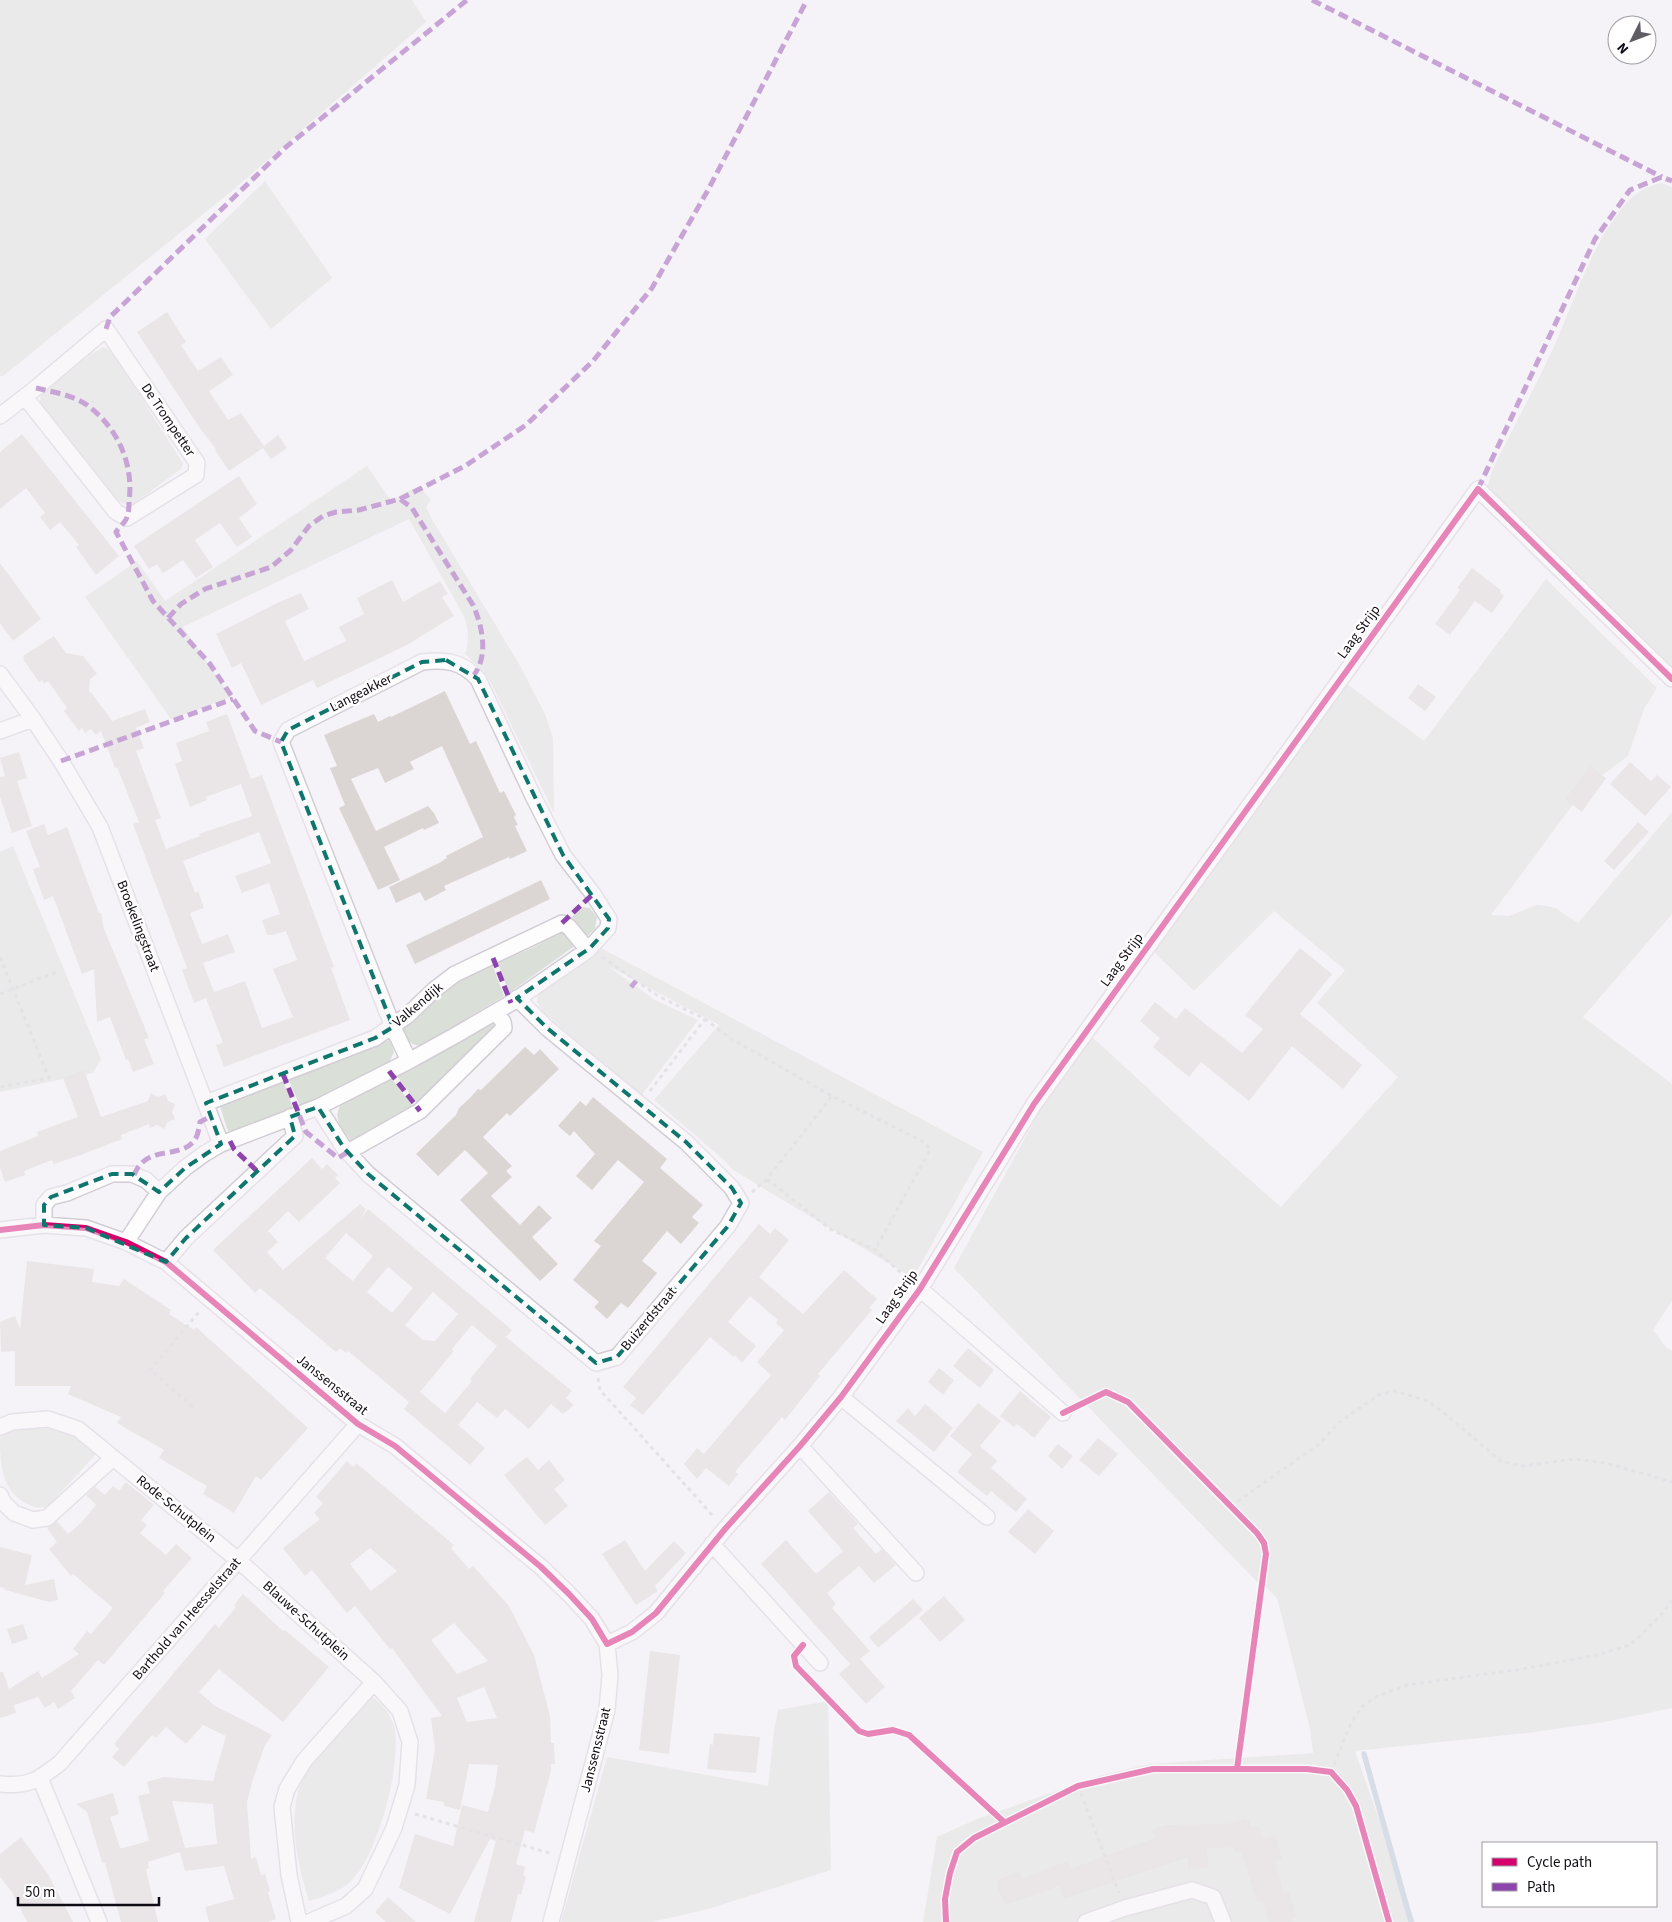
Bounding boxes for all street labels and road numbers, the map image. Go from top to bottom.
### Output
street label: De Trompetter [136,379,200,461]
street label: Laag Strijp [1333,601,1385,663]
street label: Langeakker [326,669,396,717]
street label: Broekelingstraat [111,877,165,975]
street label: Laag Strijp [1096,929,1148,991]
street label: Valkendijk [388,978,448,1032]
street label: Laag Strijp [871,1266,923,1328]
street label: Buizerdstraat [616,1282,682,1355]
street label: Janssensstraat [292,1350,372,1420]
street label: Rode-Schutplein [132,1471,220,1547]
street label: Barthold van Heesselstraat [128,1553,246,1685]
street label: Blauwe-Schutplein [258,1576,354,1666]
street label: Janssensstraat [576,1705,616,1795]

